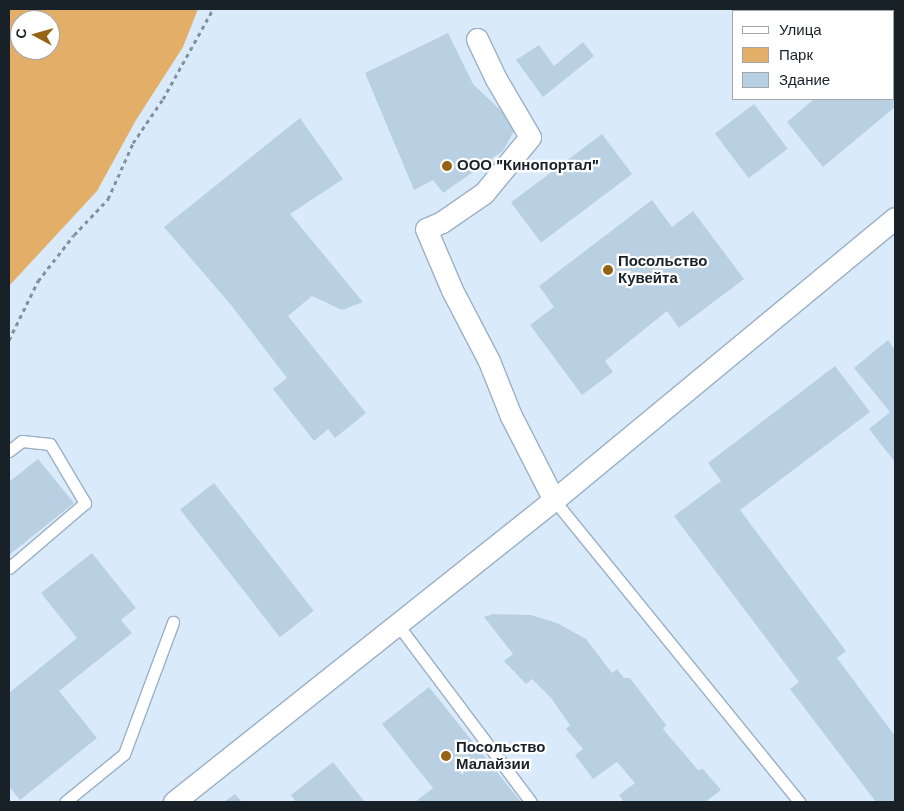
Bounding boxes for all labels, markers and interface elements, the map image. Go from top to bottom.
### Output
north arrow [10,10,60,60]
legend [732,10,894,100]
text: Улица [779,21,822,39]
text: С [13,28,30,39]
text: Парк [779,46,813,64]
text: Здание [779,71,830,89]
place label: ООО "Кинопортал" [457,157,599,175]
marker: ООО "Кинопортал" [441,160,453,172]
place label: Посольство Кувейта [618,252,708,287]
marker: Посольство Кувейта [602,264,614,276]
place label: Посольство Малайзии [456,738,546,773]
marker: Посольство Малайзии [440,750,452,762]

